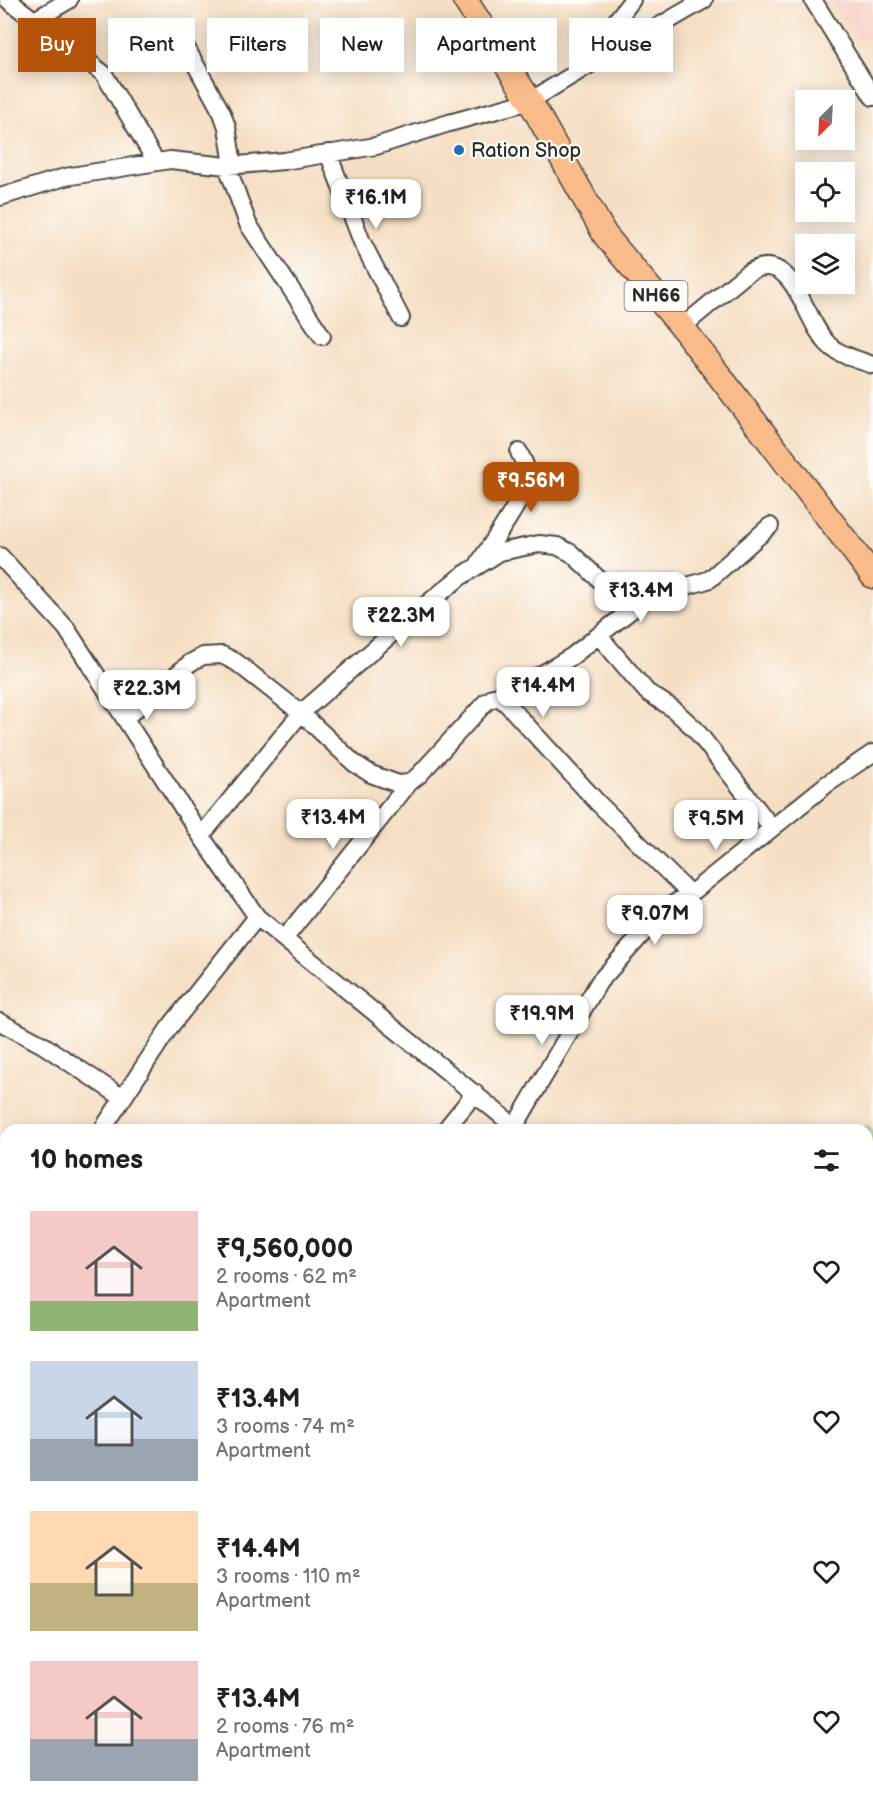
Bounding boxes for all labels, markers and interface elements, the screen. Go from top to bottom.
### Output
chip: Buy [18,18,96,72]
chip: Rent [108,18,195,72]
chip: Filters [207,18,308,72]
chip: New [320,18,404,72]
chip: Apartment [416,18,557,72]
chip: House [569,18,673,72]
north arrow [795,90,855,150]
map controls [795,90,855,294]
place label: Ration Shop [471,139,581,163]
marker: Ration Shop [452,143,466,157]
button: locate [795,162,855,222]
pin: ₹16.1M [327,179,425,230]
text: ₹16.1M [345,186,407,210]
button: layers [795,234,855,294]
road number: NH66 [624,281,688,311]
pin: ₹9.56M [482,462,580,513]
text: ₹9.56M [497,469,565,493]
pin: ₹13.4M [592,572,690,623]
text: ₹13.4M [609,579,673,603]
pin: ₹22.3M [352,597,450,648]
text: ₹22.3M [367,604,435,628]
pin: ₹14.4M [494,667,592,718]
pin: ₹22.3M [98,670,196,721]
text: ₹14.4M [510,674,576,698]
text: ₹22.3M [113,677,181,701]
pin: ₹13.4M [284,799,382,850]
pin: ₹9.5M [674,800,758,851]
text: ₹13.4M [301,806,365,830]
text: ₹9.5M [688,807,744,831]
pin: ₹9.07M [606,895,704,946]
text: ₹9.07M [621,902,689,926]
pin: ₹19.9M [493,995,591,1046]
text: ₹19.9M [510,1002,574,1026]
icon: filters [810,1144,843,1177]
text: 10 homes [30,1145,143,1176]
text: ₹9,560,000 [216,1234,353,1265]
icon: home [78,1235,150,1307]
icon: heart [810,1255,843,1288]
text: 2 rooms · 62 m² [216,1265,357,1289]
text: Apartment [216,1289,311,1313]
text: ₹13.4M [216,1384,300,1415]
icon: home [78,1385,150,1457]
icon: heart [810,1405,843,1438]
text: 3 rooms · 74 m² [216,1415,355,1439]
text: Apartment [216,1439,311,1463]
text: ₹14.4M [216,1534,301,1565]
icon: home [78,1535,150,1607]
icon: heart [810,1555,843,1588]
text: 3 rooms · 110 m² [216,1565,361,1589]
text: Apartment [216,1589,311,1613]
text: ₹13.4M [216,1684,300,1715]
icon: home [78,1685,150,1757]
icon: heart [810,1705,843,1738]
text: 2 rooms · 76 m² [216,1715,354,1739]
text: Apartment [216,1739,311,1763]

